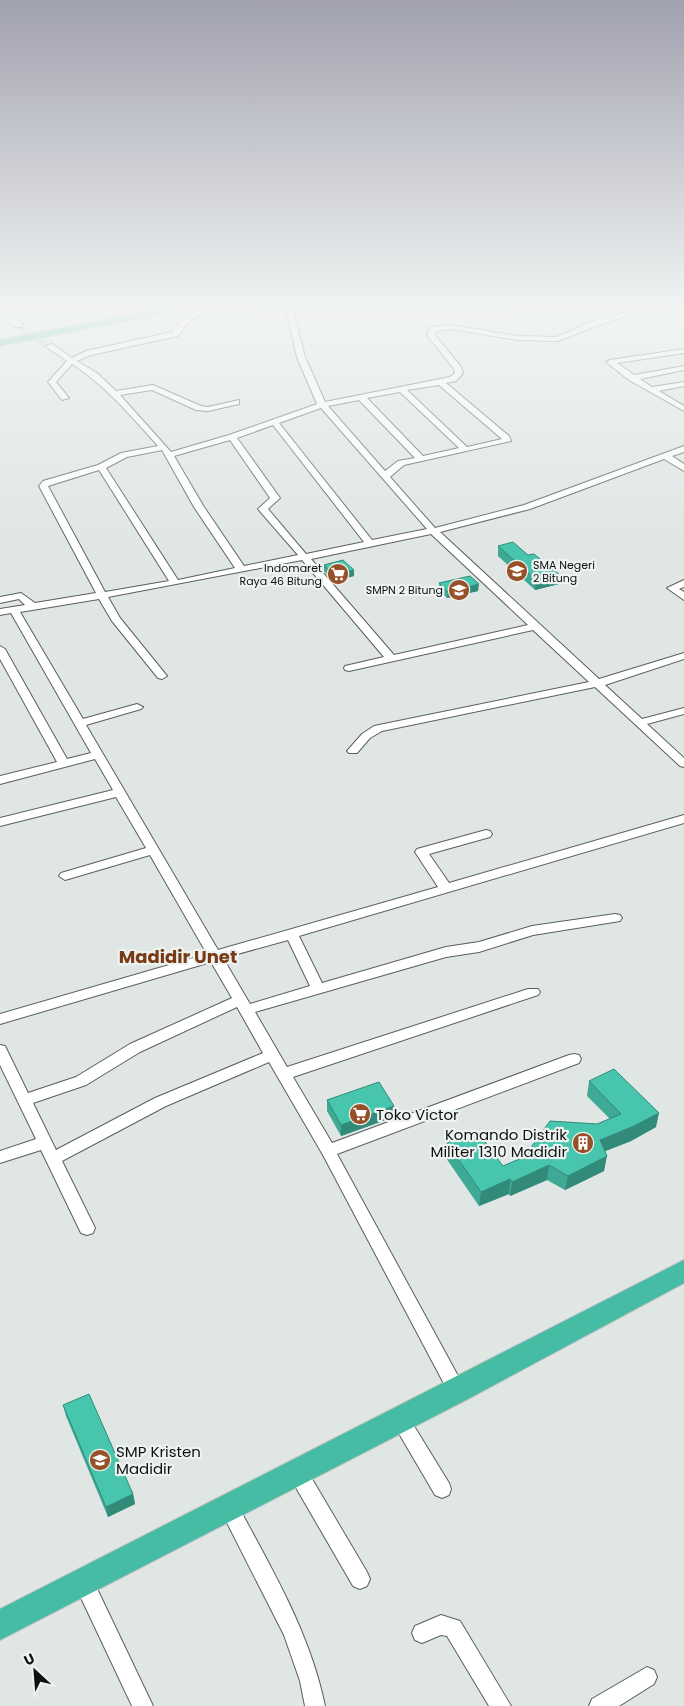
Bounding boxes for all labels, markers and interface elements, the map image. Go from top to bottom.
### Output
place label: SMA Negeri 2 Bitung [533,557,595,586]
school or university icon: SMA Negeri 2 Bitung [505,559,529,583]
place label: Indomaret Raya 46 Bitung [240,560,322,589]
supermarket icon: Indomaret Raya 46 Bitung [326,562,350,586]
school or university icon: SMPN 2 Bitung [447,578,471,602]
place label: SMPN 2 Bitung [366,582,443,598]
district label: Madidir Unet [119,944,237,969]
supermarket icon: Toko Victor [348,1102,372,1126]
place label: Toko Victor [376,1104,459,1125]
place label: Komando Distrik Militer 1310 Madidir [430,1124,567,1162]
building icon: Komando Distrik Militer 1310 Madidir [571,1131,595,1155]
place label: SMP Kristen Madidir [116,1441,201,1479]
school or university icon: SMP Kristen Madidir [88,1448,112,1472]
north arrow [10,1646,60,1696]
text: U [20,1648,38,1670]

